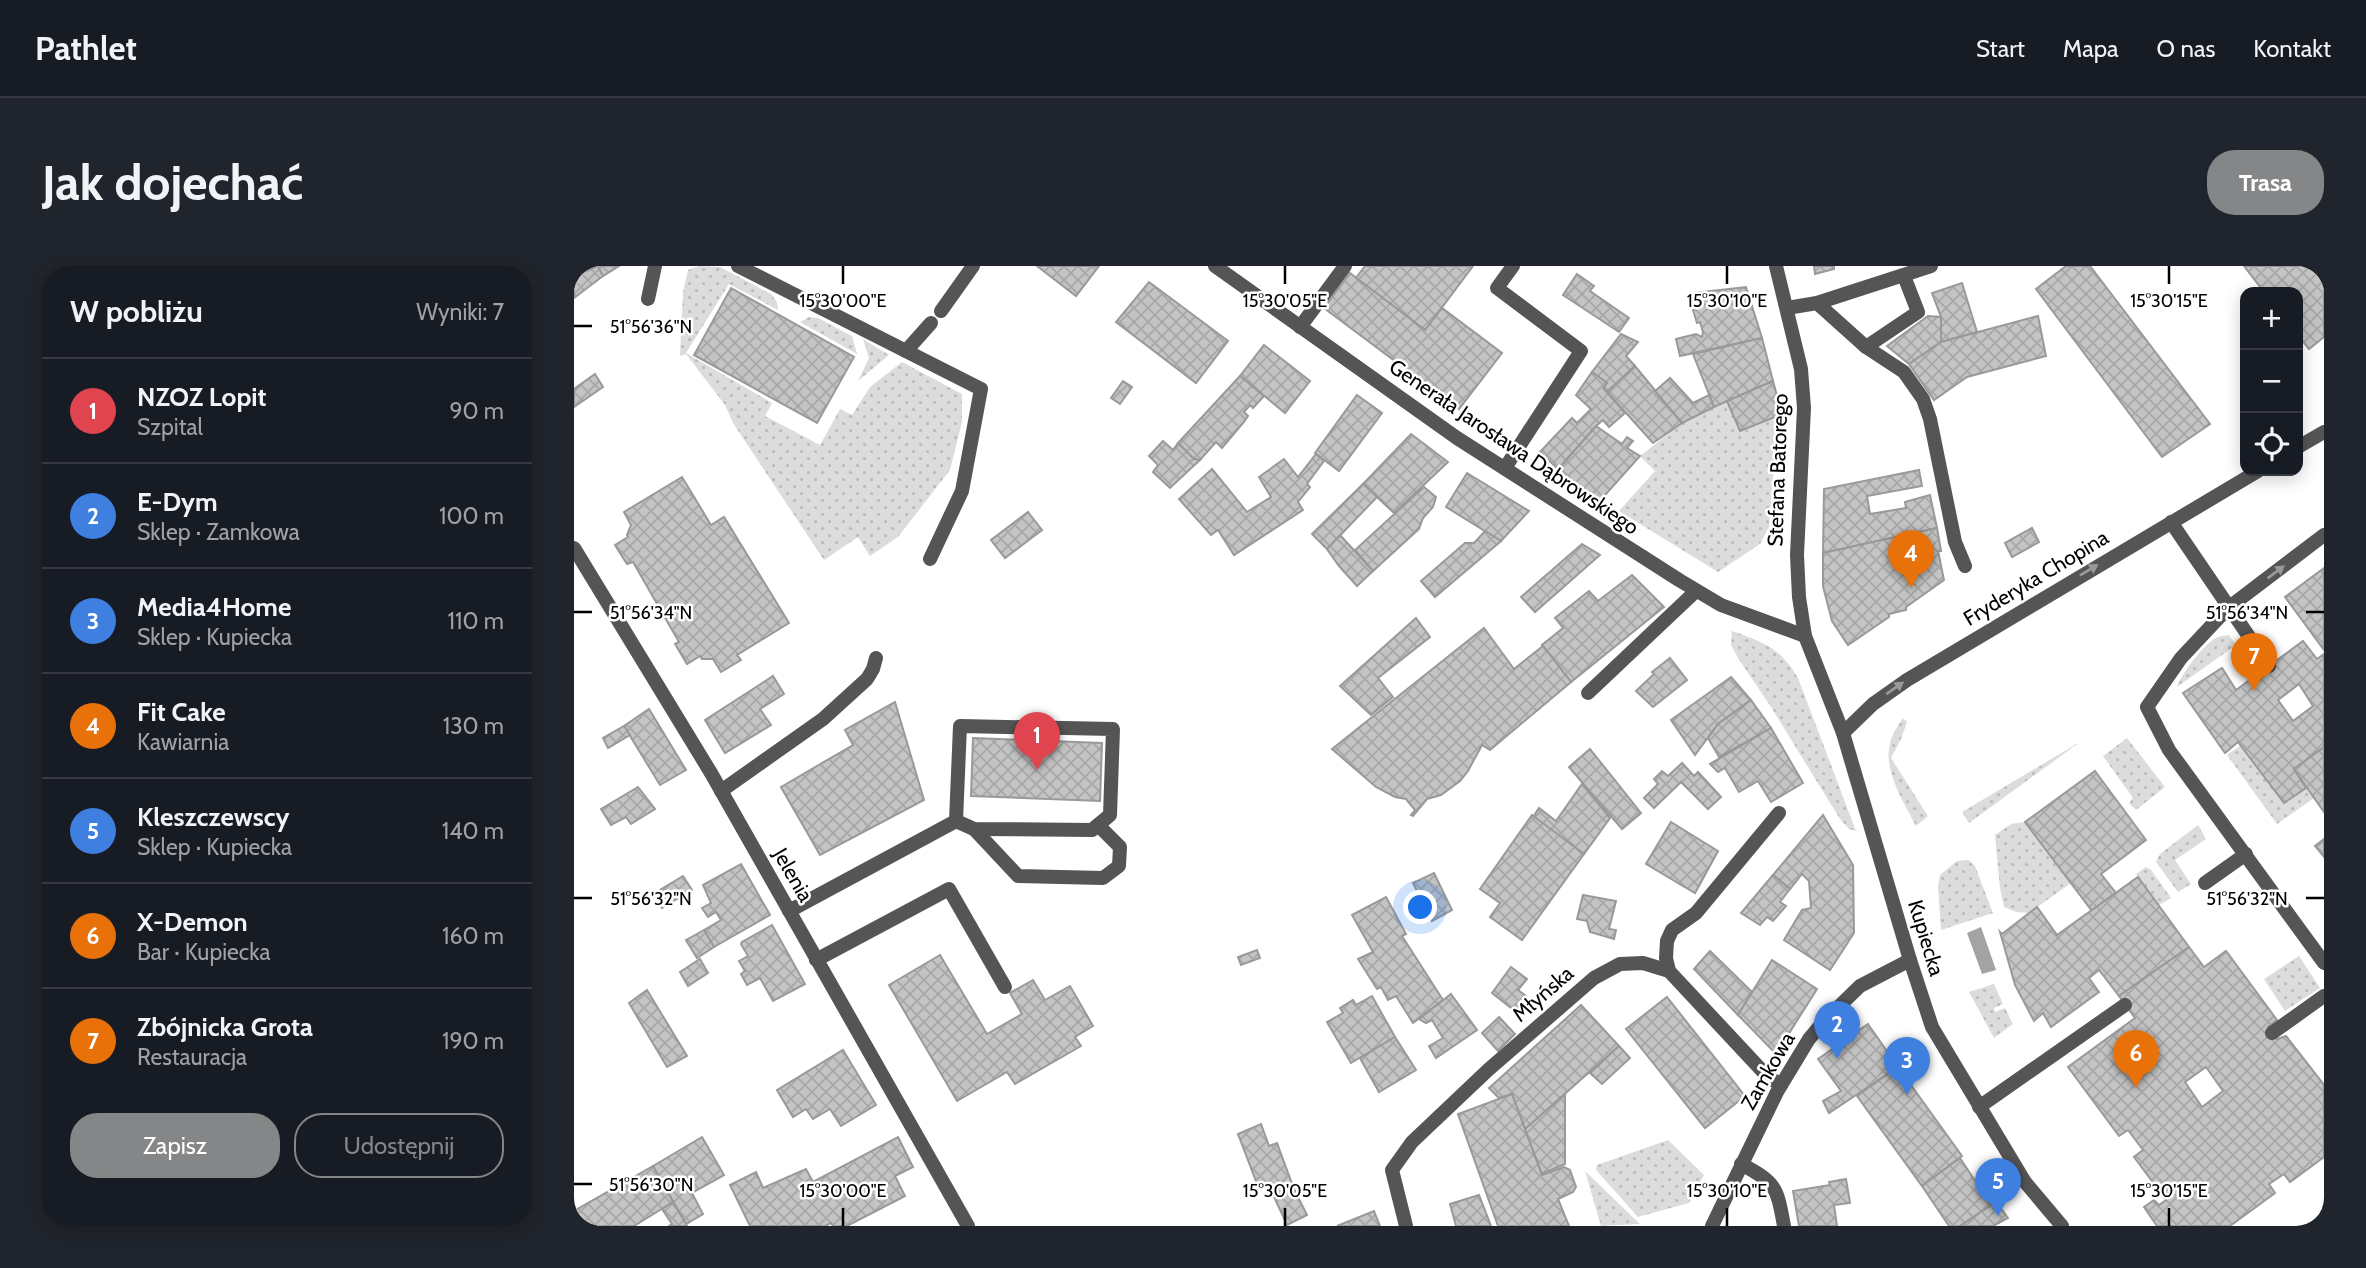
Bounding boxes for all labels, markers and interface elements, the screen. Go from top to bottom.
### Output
text: Pathlet [35,28,137,68]
text: Start [1976,34,2025,63]
text: Mapa [2063,34,2119,63]
text: O nas [2157,34,2215,63]
text: Kontakt [2253,34,2331,63]
button: Trasa [2207,150,2324,215]
text: Jak dojechać [42,153,303,212]
map controls [2240,287,2303,476]
button: + [2240,287,2303,350]
text: 15°30'00"E [799,290,887,312]
text: 15°30'05"E [1243,290,1327,312]
text: 15°30'10"E [1687,290,1767,312]
text: 15°30'15"E [2130,290,2208,312]
text: W pobliżu [70,293,203,330]
text: Wyniki: 7 [416,298,504,326]
text: 51°56'36"N [610,316,692,338]
button: − [2240,350,2303,413]
street label: Generała Jarosława Dąbrowskiego [1385,354,1644,540]
text: NZOZ Lopit [137,381,266,413]
street label: Stefana Batorego [1762,393,1793,547]
text: 1 [89,397,97,425]
text: 90 m [450,397,504,425]
text: Szpital [137,413,203,441]
button: locate [2240,413,2303,476]
text: E-Dym [137,486,218,518]
text: 2 [87,502,99,530]
text: 100 m [439,502,504,530]
text: Sklep · Zamkowa [137,518,300,546]
street label: Fryderyka Chopina [1959,524,2113,631]
pin: 4 [1888,530,1934,588]
one-way arrow [2080,564,2099,577]
one-way arrow [2267,565,2285,579]
text: Media4Home [137,591,291,623]
text: 51°56'34"N [610,602,692,624]
text: 51°56'34"N [2206,602,2288,624]
text: 3 [87,607,99,635]
text: 110 m [448,607,504,635]
text: Sklep · Kupiecka [137,623,292,651]
pin: 7 [2231,633,2277,691]
one-way arrow [1886,681,1904,695]
text: Fit Cake [137,696,226,728]
text: 4 [86,712,100,740]
text: 130 m [443,712,504,740]
pin: 1 [1014,712,1060,770]
text: Kawiarnia [137,728,229,756]
text: Kleszczewscy [137,801,289,833]
text: 5 [87,817,99,845]
text: 140 m [442,817,504,845]
text: Sklep · Kupiecka [137,833,292,861]
street label: Jelenia [768,843,819,906]
text: 51°56'32"N [610,888,692,910]
text: 51°56'32"N [2206,888,2288,910]
your location [1403,890,1437,924]
street label: Kupiecka [1903,897,1950,979]
text: X-Demon [137,906,248,938]
text: 6 [87,922,99,950]
text: 160 m [442,922,504,950]
text: Bar · Kupiecka [137,938,271,966]
street label: Młyńska [1507,960,1578,1027]
pin: 2 [1814,1001,1860,1059]
text: Zbójnicka Grota [137,1011,313,1043]
text: 7 [87,1027,99,1055]
text: 190 m [442,1027,504,1055]
street label: Zamkowa [1735,1028,1800,1114]
pin: 6 [2113,1030,2159,1088]
pin: 3 [1884,1037,1930,1095]
text: Restauracja [137,1043,247,1071]
button: Zapisz [70,1113,280,1178]
button: Udostępnij [294,1113,504,1178]
pin: 5 [1975,1158,2021,1216]
text: 51°56'30"N [609,1174,693,1196]
text: 15°30'00"E [799,1180,887,1202]
text: 15°30'05"E [1243,1180,1327,1202]
text: 15°30'10"E [1687,1180,1767,1202]
text: 15°30'15"E [2130,1180,2208,1202]

